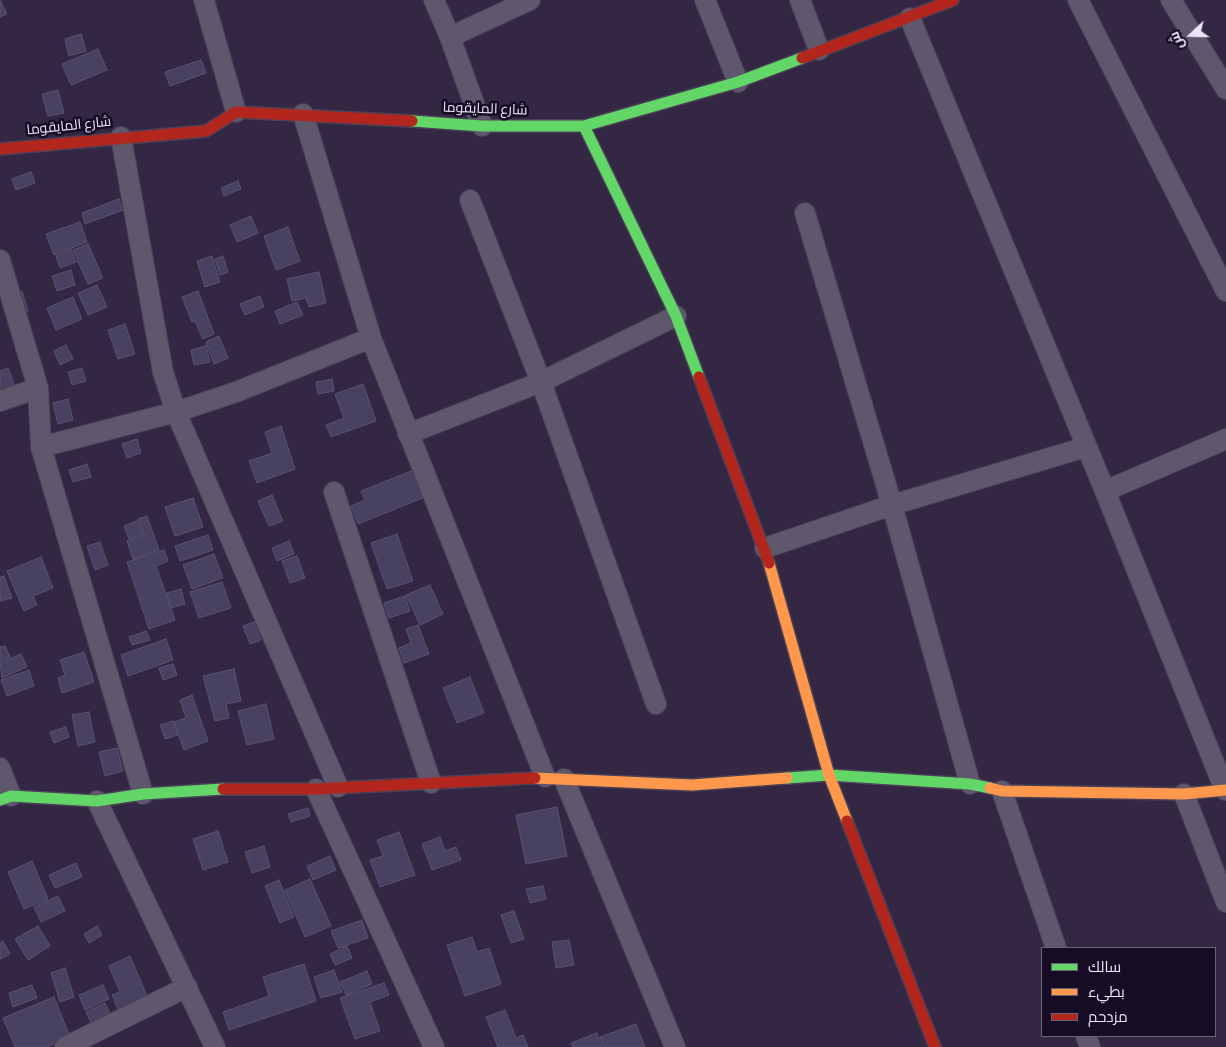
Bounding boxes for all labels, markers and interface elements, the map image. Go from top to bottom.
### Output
north arrow [1166,10,1216,60]
text: ش [1164,28,1190,52]
street label: شارع المايقوما [442,100,528,120]
street label: شارع المايقوما [26,114,112,140]
legend [1041,947,1216,1037]
text: سالك [1088,957,1121,978]
text: بطيء [1088,982,1125,1003]
text: مزدحم [1088,1007,1128,1028]

